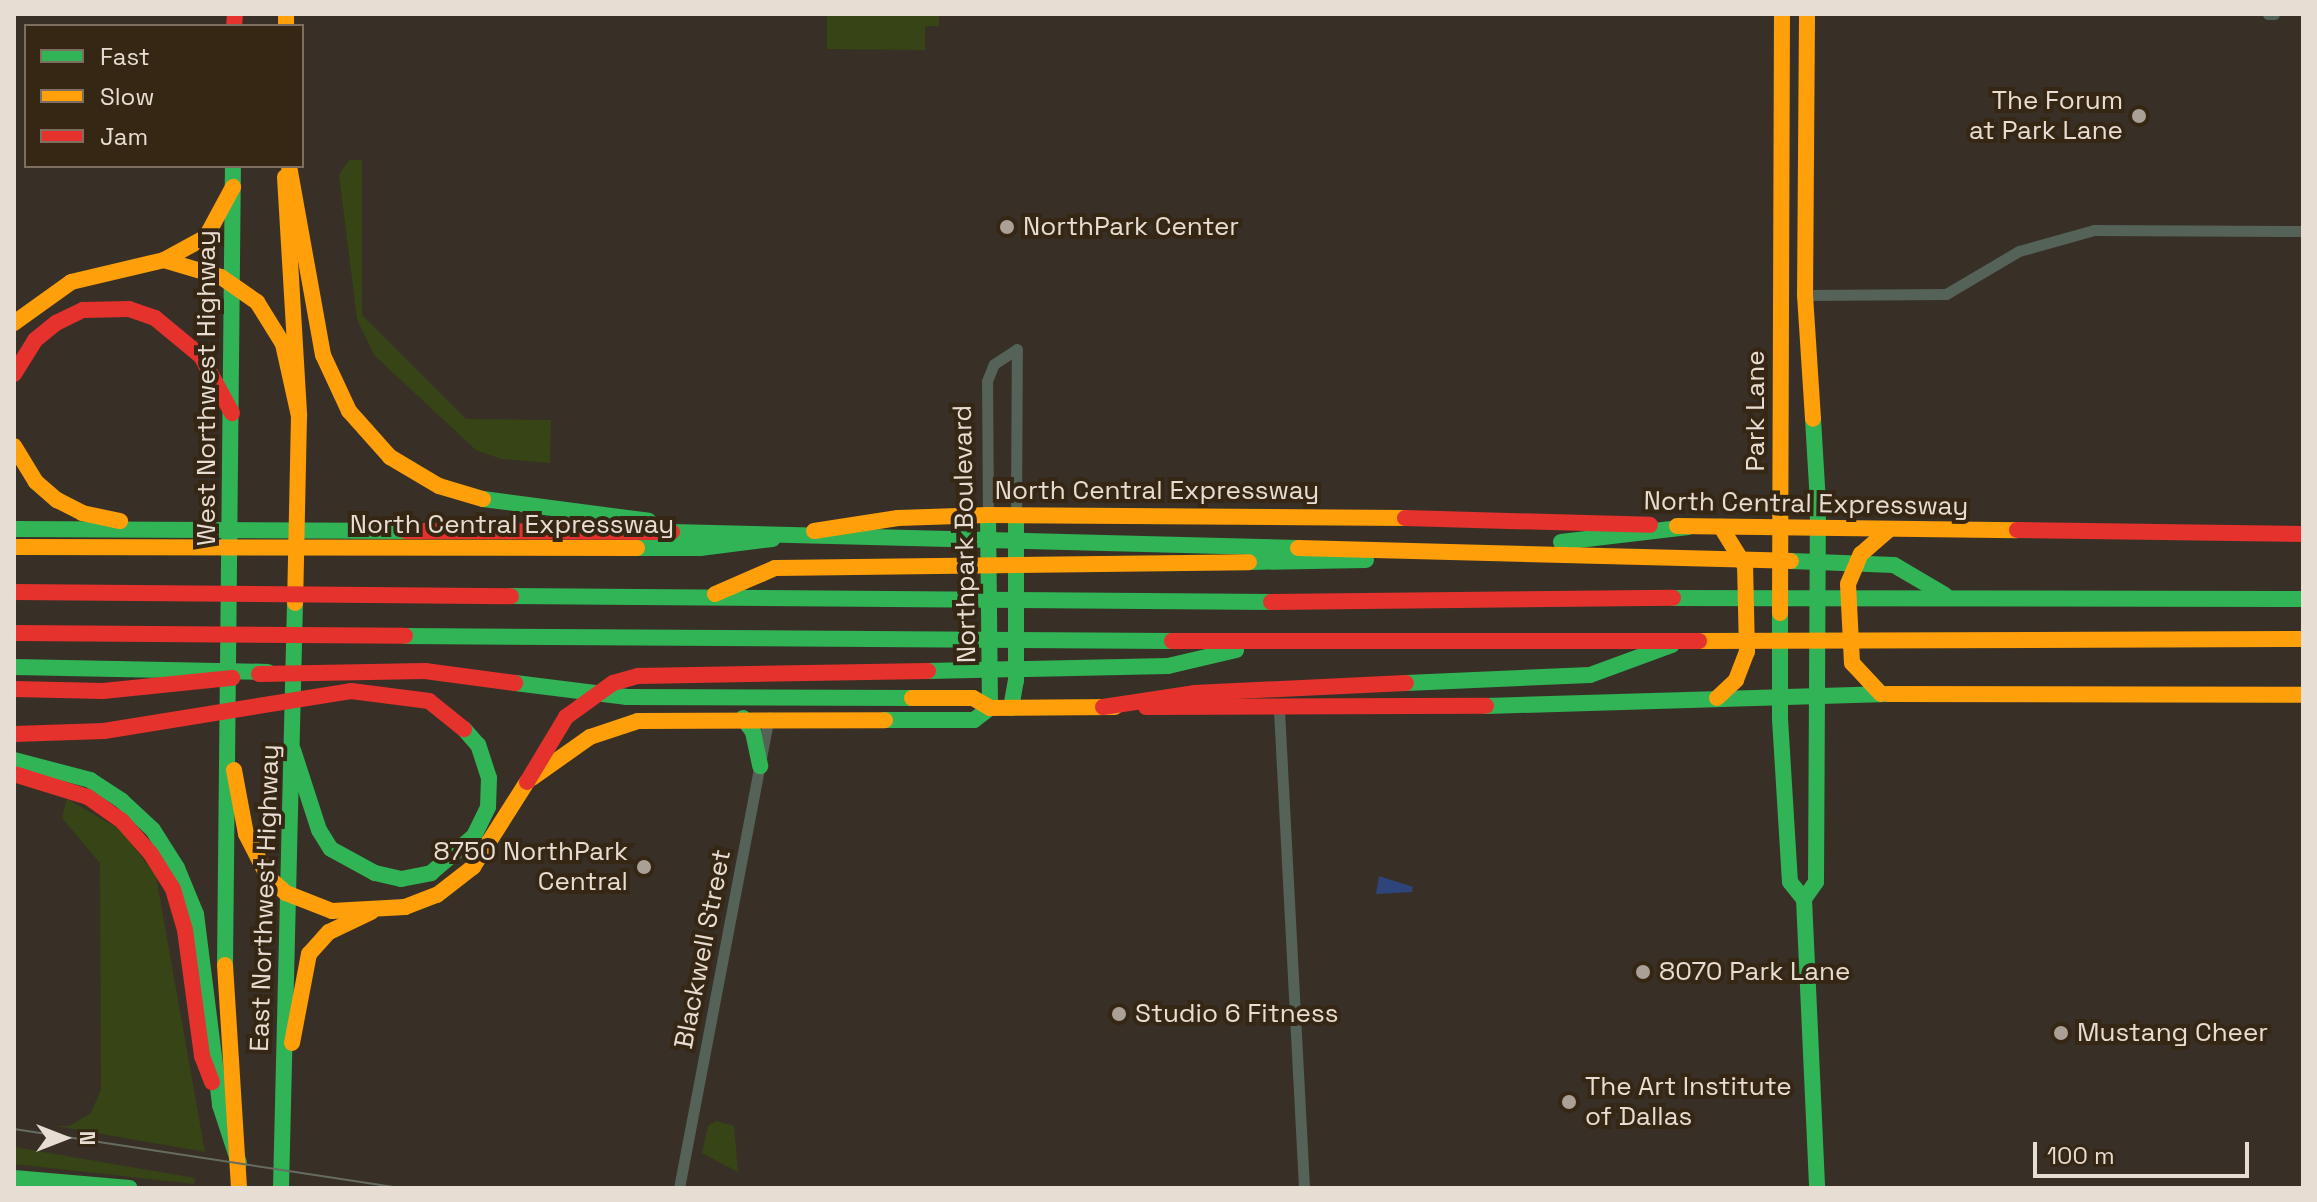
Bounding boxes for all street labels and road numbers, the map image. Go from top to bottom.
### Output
street label: West Northwest Highway [191,230,223,546]
street label: Park Lane [1740,350,1772,472]
street label: Northpark Boulevard [947,405,983,663]
street label: North Central Expressway [995,475,1319,507]
street label: North Central Expressway [1643,486,1969,522]
street label: North Central Expressway [350,509,674,541]
street label: East Northwest Highway [244,744,286,1052]
street label: Blackwell Street [668,847,738,1051]

